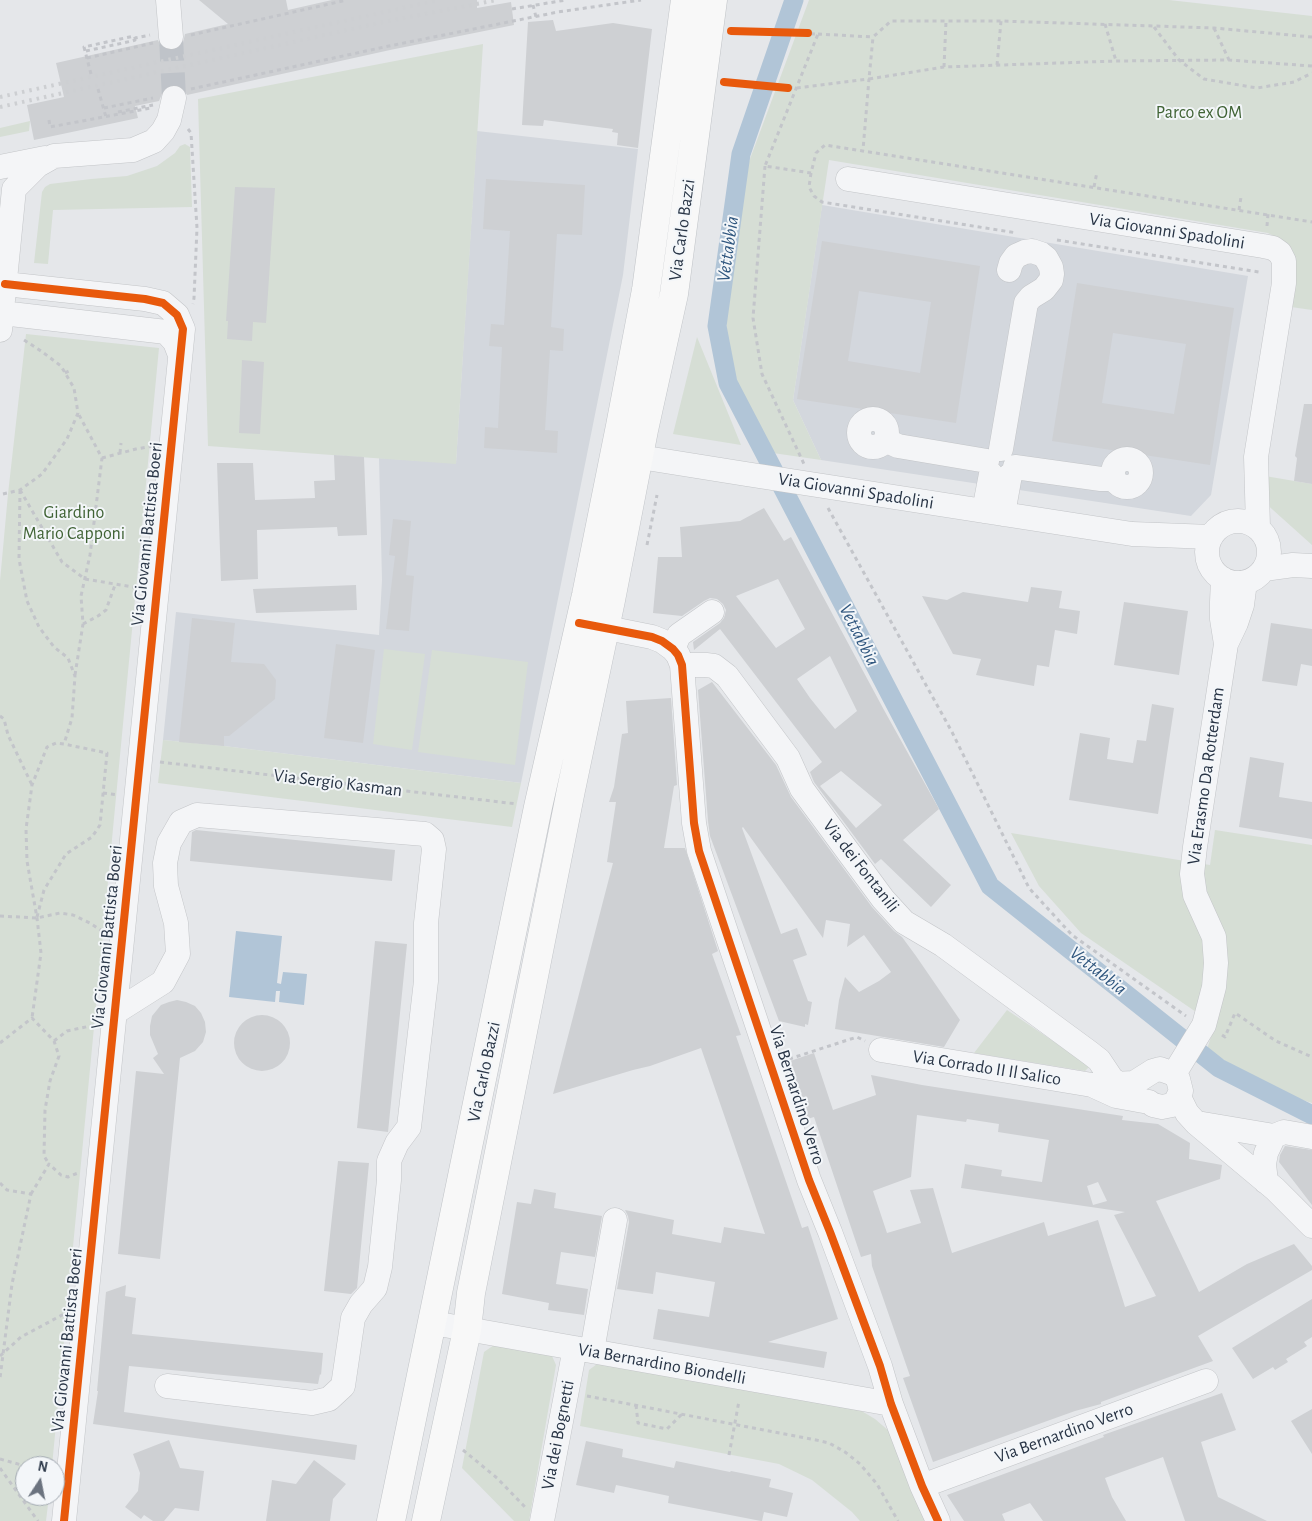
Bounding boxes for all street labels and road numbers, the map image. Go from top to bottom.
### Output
street label: Via Carlo Bazzi [664,178,700,282]
street label: Via Giovanni Spadolini [1088,208,1246,254]
street label: Via Giovanni Battista Boeri [127,441,167,627]
street label: Via Giovanni Spadolini [777,468,935,514]
street label: Via Erasmo Da Rotterdam [1183,686,1229,866]
street label: Via Sergio Kasman [272,764,404,802]
street label: Via dei Fontanili [818,815,904,917]
street label: Via Giovanni Battista Boeri [87,844,127,1030]
street label: Via Carlo Bazzi [463,1020,505,1124]
street label: Via Bernardino Verro [764,1022,830,1168]
street label: Via Corrado II Il Salico [911,1046,1063,1090]
street label: Via Giovanni Battista Boeri [47,1247,87,1433]
street label: Via Bernardino Biondelli [576,1339,748,1389]
street label: Via dei Bognetti [537,1378,579,1492]
street label: Via Bernardino Verro [992,1398,1136,1468]

